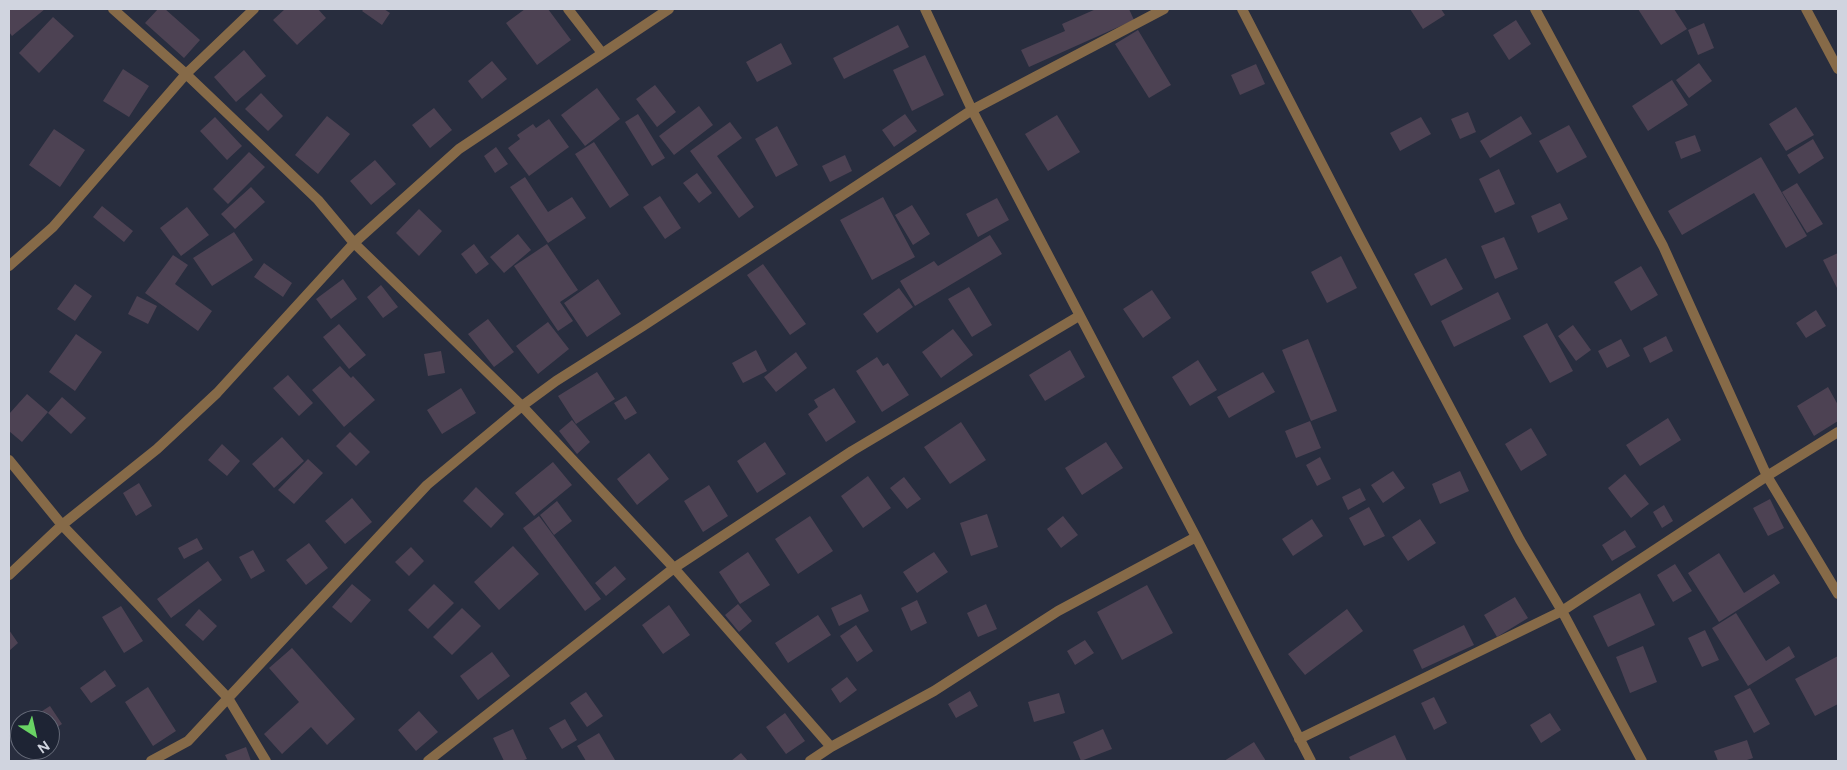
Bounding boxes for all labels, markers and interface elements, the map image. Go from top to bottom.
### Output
north arrow [10,710,60,760]
text: N [34,737,53,757]

